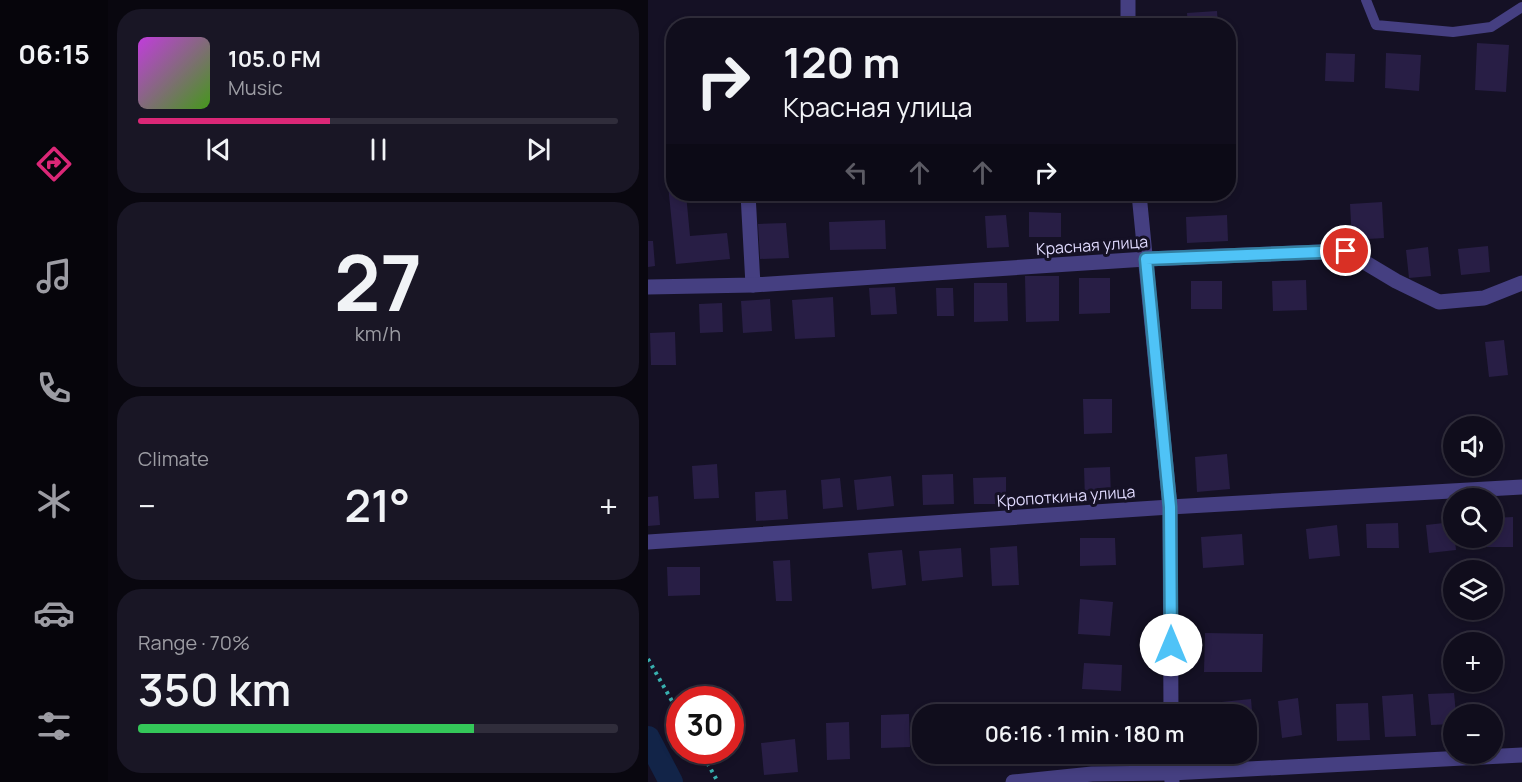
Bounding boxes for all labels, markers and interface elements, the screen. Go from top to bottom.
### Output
text: 120 m [783,33,900,91]
text: 06:15 [18,35,90,72]
icon: right [684,42,762,120]
text: 105.0 FM [228,44,321,74]
text: Music [228,74,283,101]
text: Красная улица [783,88,973,125]
icon: previous [202,133,235,166]
icon: pause [362,133,395,166]
icon: next [522,133,555,166]
icon: directions [33,143,75,185]
icon: left [840,156,873,189]
icon: ahead [903,156,936,189]
icon: ahead [966,156,999,189]
icon: right [1029,156,1062,189]
pin [1320,225,1371,276]
text: 27 [334,228,422,334]
street label: Красная улица [1035,230,1149,260]
icon: arrive [1329,234,1362,267]
icon: music [33,255,75,297]
text: km/h [355,320,401,347]
icon: phone [33,367,75,409]
map controls [1443,416,1503,764]
button: sound [1443,416,1503,476]
text: Climate [138,445,209,472]
text: 21° [345,474,410,536]
icon: climate [33,480,75,522]
street label: Кропоткина улица [996,480,1136,512]
text: − [138,483,156,528]
text: + [599,483,618,528]
button: search [1443,488,1503,548]
button: layers [1443,560,1503,620]
icon: car [33,592,75,634]
position arrow [1139,613,1203,677]
text: Range · 70% [138,629,250,656]
button: + [1443,632,1503,692]
text: 350 km [138,658,291,720]
speed limit sign: 30 [666,686,744,764]
button: − [1443,704,1503,764]
icon: filters [33,705,75,747]
text: 06:16 · 1 min · 180 m [985,719,1184,749]

